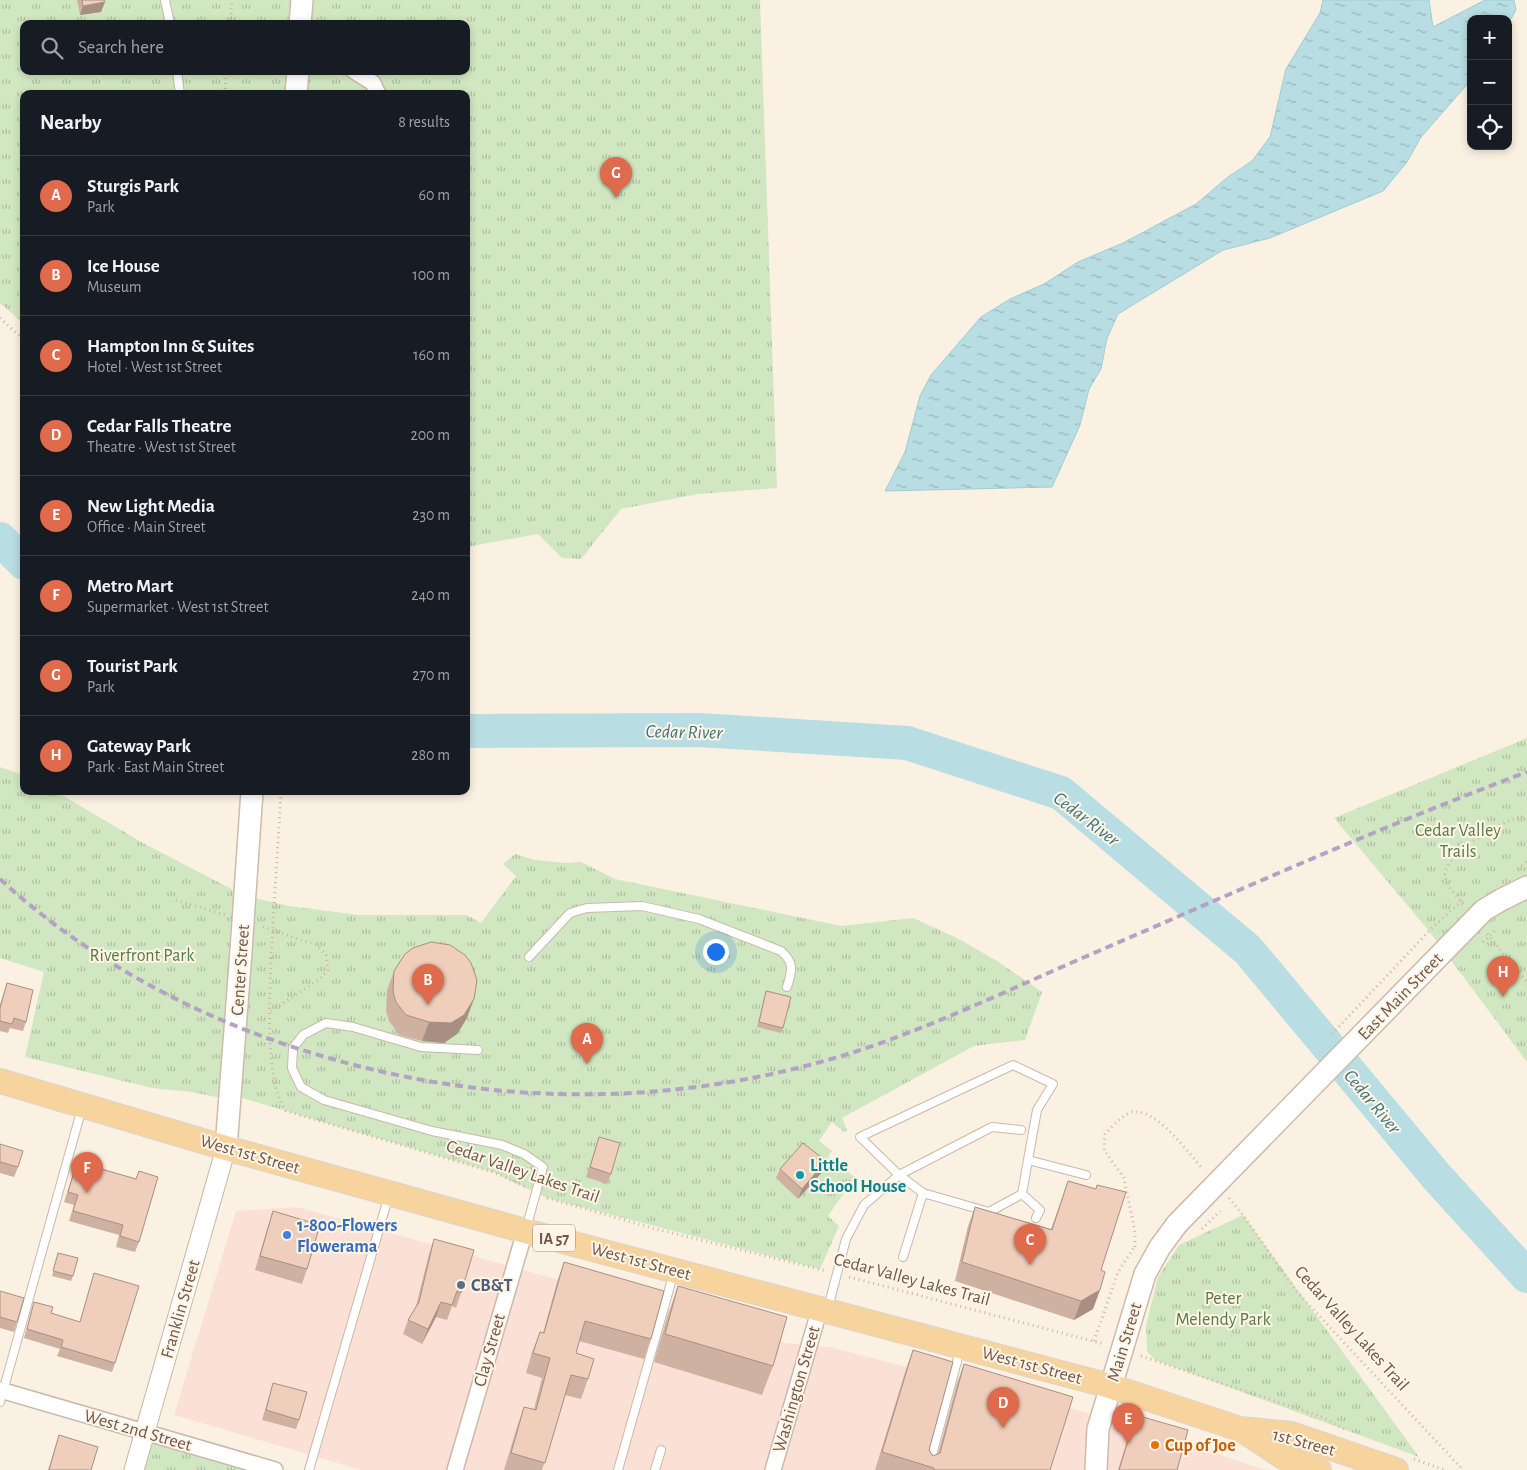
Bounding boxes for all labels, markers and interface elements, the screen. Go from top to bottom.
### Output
map controls [1467,15,1512,150]
button: + [1467,15,1512,60]
search box [20,20,470,75]
icon: search [38,34,66,62]
text: Search here [78,38,164,57]
button: − [1467,60,1512,105]
button: locate [1467,105,1512,150]
text: Nearby [40,112,101,133]
text: 8 results [398,114,450,130]
pin: G [600,157,632,198]
text: Sturgis Park [87,177,179,196]
text: A [51,187,61,203]
text: 60 m [419,187,450,203]
text: Park [87,199,115,215]
text: Ice House [87,257,160,276]
text: B [51,267,61,283]
text: 100 m [412,267,450,283]
text: Museum [87,279,142,295]
text: Hampton Inn & Suites [87,337,254,356]
text: C [52,347,60,363]
text: 160 m [413,347,450,363]
text: Hotel · West 1st Street [87,359,222,375]
text: Cedar Falls Theatre [87,417,231,436]
text: D [51,427,61,443]
text: 200 m [410,427,450,443]
text: Theatre · West 1st Street [87,439,236,455]
text: New Light Media [87,497,215,516]
text: E [52,507,60,523]
text: 230 m [412,507,450,523]
text: Office · Main Street [87,519,206,535]
text: Metro Mart [87,577,173,596]
text: F [52,587,60,603]
text: 240 m [411,587,450,603]
text: Supermarket · West 1st Street [87,599,269,615]
text: Tourist Park [87,657,178,676]
text: G [51,667,61,683]
text: 270 m [412,667,450,683]
text: Park [87,679,115,695]
water label: Cedar River [645,722,723,743]
text: Gateway Park [87,737,191,756]
text: H [50,747,62,763]
text: 280 m [411,747,450,763]
text: Park · East Main Street [87,759,224,775]
water label: Cedar River [1050,788,1123,850]
park label: Cedar Valley Trails [1415,822,1501,861]
street label: Center Street [229,924,253,1016]
your location [703,939,729,965]
park label: Riverfront Park [90,947,195,965]
street label: East Main Street [1355,949,1447,1044]
pin: H [1487,956,1519,997]
pin: B [412,964,444,1005]
pin: A [571,1023,603,1064]
water label: Cedar River [1340,1066,1404,1138]
street label: West 1st Street [198,1132,302,1178]
street label: Cedar Valley Lakes Trail [444,1137,602,1207]
pin: F [71,1152,103,1193]
place label: Little School House [810,1157,906,1196]
marker: Little School House [794,1169,806,1181]
place label: 1-800-Flowers Flowerama [297,1217,397,1256]
road number: IA 57 [533,1224,575,1252]
pin: C [1014,1224,1046,1265]
marker: 1-800-Flowers Flowerama [281,1229,293,1241]
street label: West 1st Street [589,1240,693,1284]
street label: Cedar Valley Lakes Trail [832,1250,992,1309]
street label: Franklin Street [158,1258,204,1361]
street label: Cedar Valley Lakes Trail [1291,1263,1412,1395]
place label: CB&T [471,1277,513,1295]
marker: CB&T [455,1279,467,1291]
park label: Peter Melendy Park [1175,1290,1271,1329]
street label: Main Street [1104,1301,1146,1384]
street label: Clay Street [471,1312,509,1389]
street label: Washington Street [770,1324,824,1455]
street label: West 1st Street [980,1344,1084,1388]
pin: D [987,1387,1019,1428]
pin: E [1112,1403,1144,1444]
street label: West 2nd Street [82,1407,194,1455]
street label: 1st Street [1271,1426,1337,1460]
place label: Cup of Joe [1165,1437,1236,1455]
marker: Cup of Joe [1149,1439,1161,1451]

